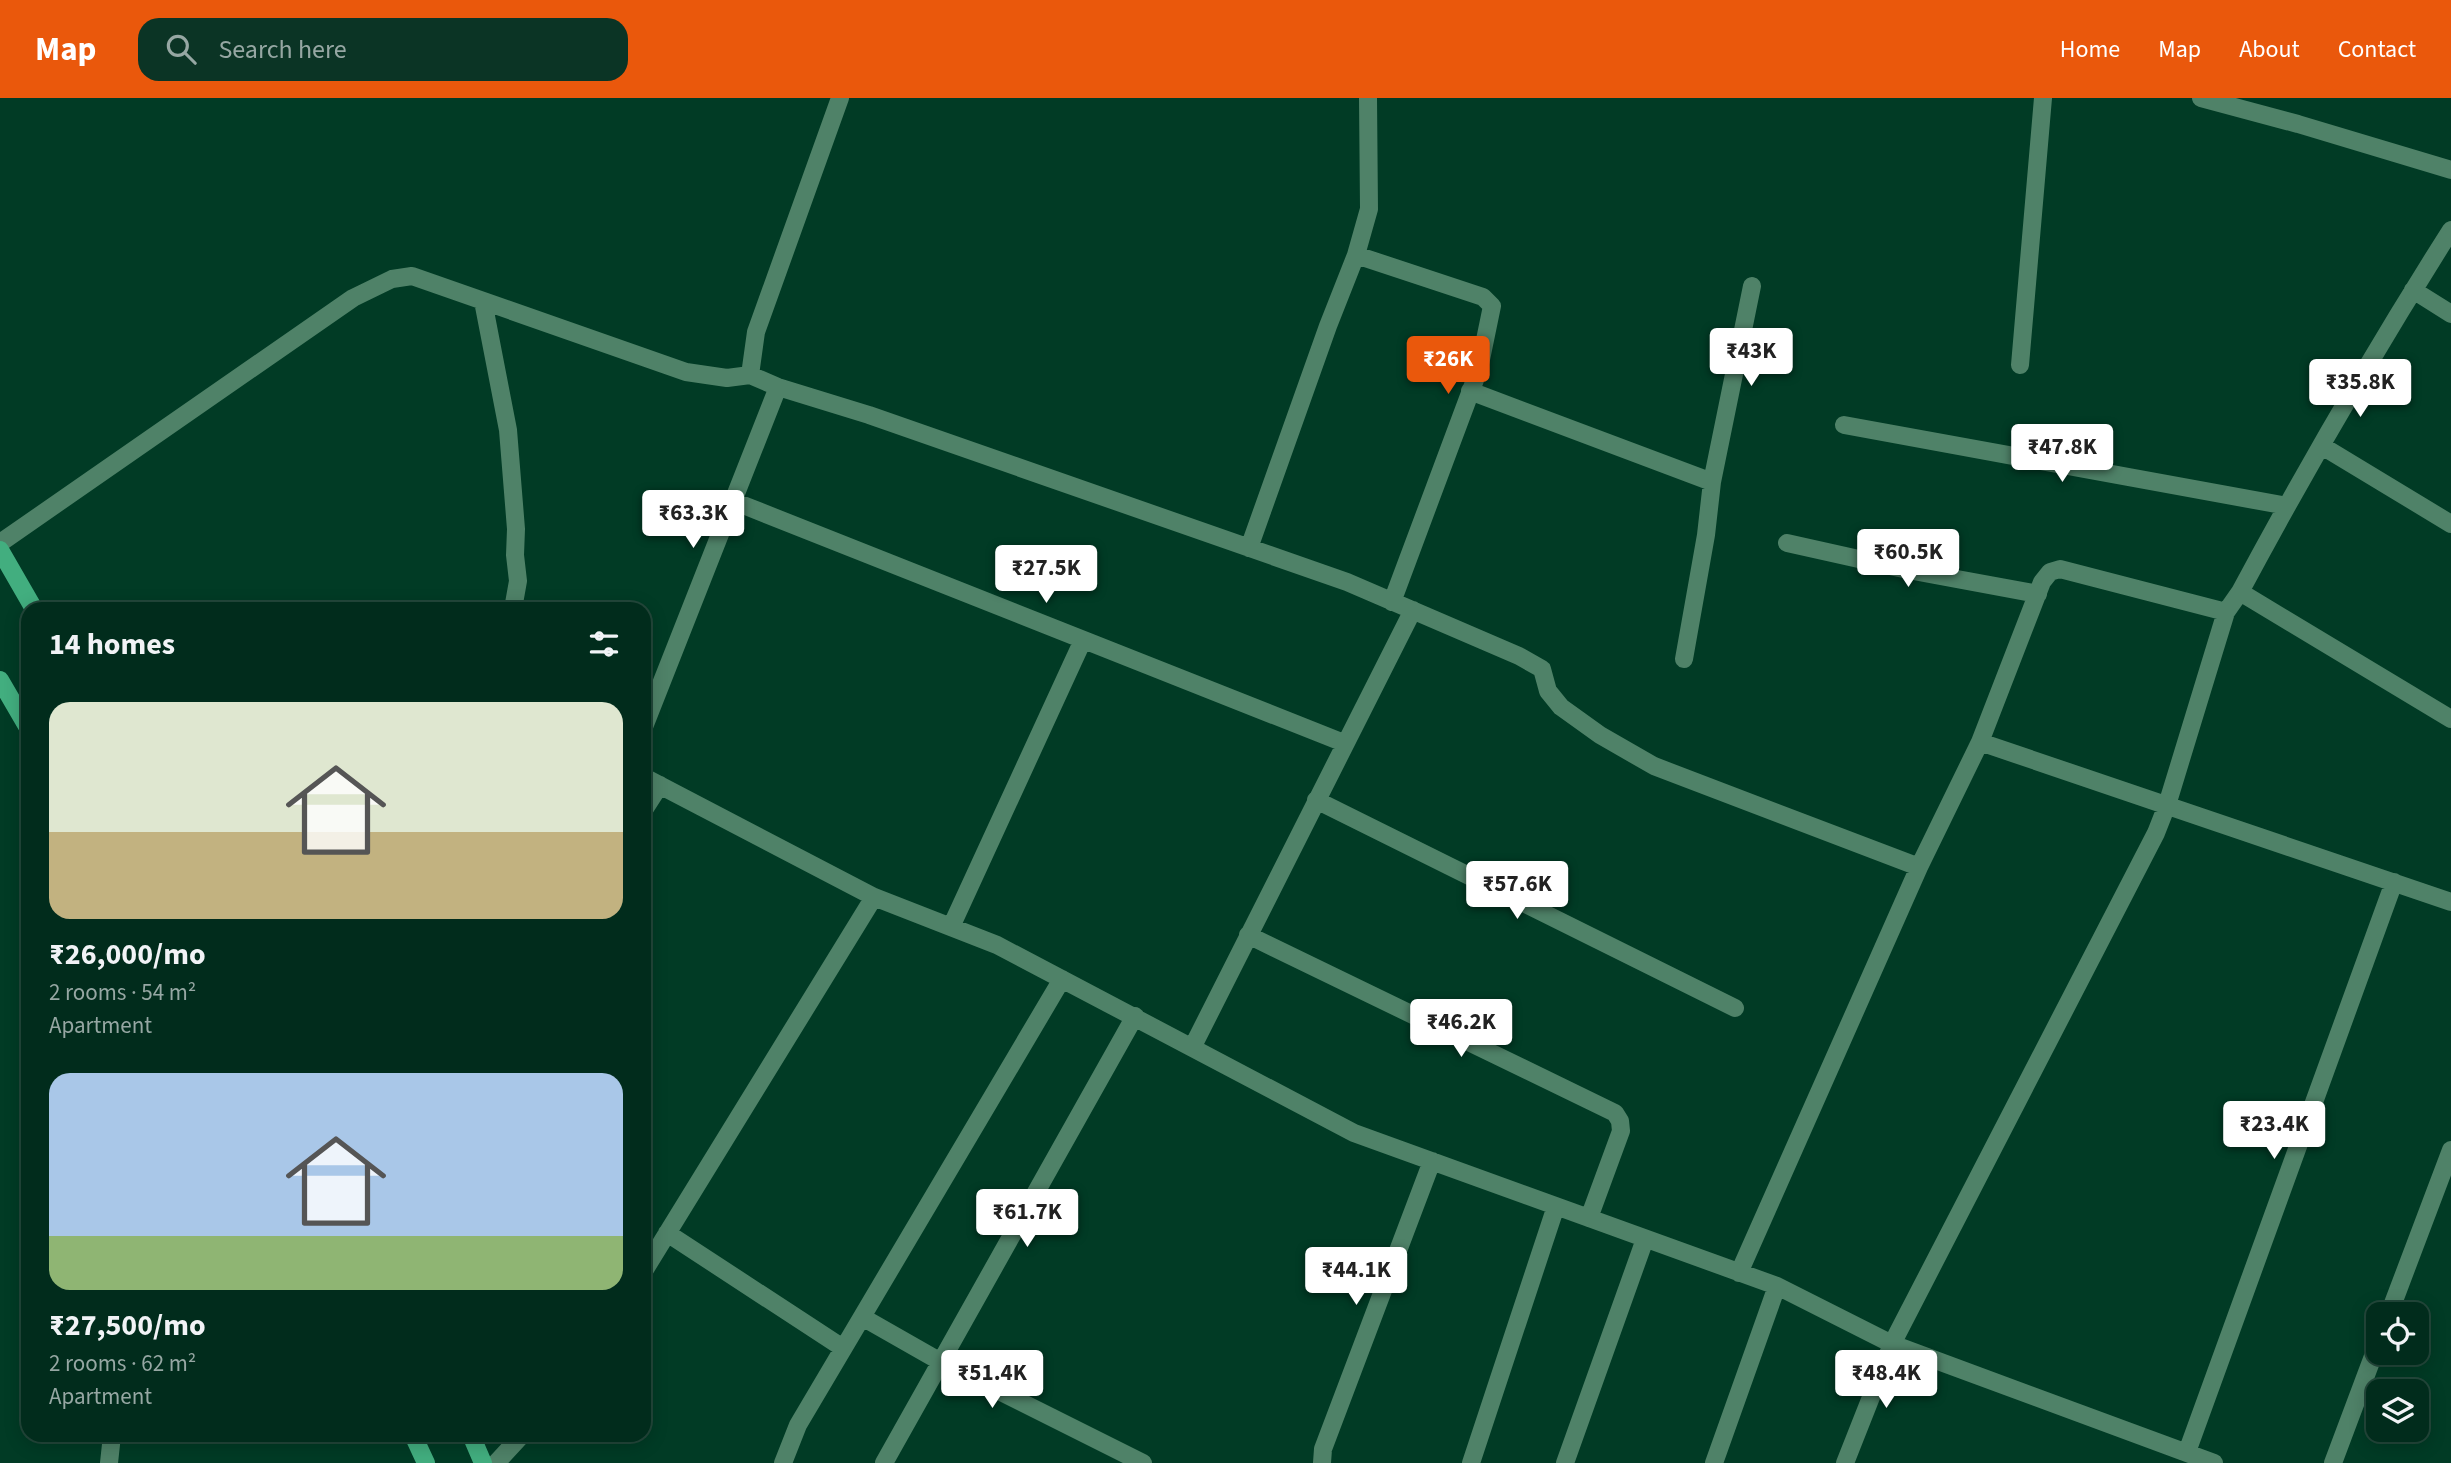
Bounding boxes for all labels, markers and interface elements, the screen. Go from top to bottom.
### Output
search box [138,18,628,81]
text: Map [35,26,96,73]
icon: search [162,30,200,68]
text: Search here [218,31,347,68]
text: Home [2060,32,2120,67]
text: Map [2158,32,2201,67]
text: About [2239,32,2300,67]
text: Contact [2338,32,2416,67]
pin: ₹43K [1710,328,1792,388]
text: ₹43K [1726,334,1776,367]
pin: ₹26K [1407,336,1489,396]
text: ₹26K [1423,342,1473,375]
pin: ₹35.8K [2303,360,2417,419]
text: ₹35.8K [2325,365,2395,398]
pin: ₹47.8K [2005,424,2119,484]
text: ₹47.8K [2027,430,2097,463]
pin: ₹63.3K [636,490,750,550]
text: ₹63.3K [658,496,728,529]
pin: ₹60.5K [1851,530,1965,589]
text: ₹60.5K [1873,535,1943,568]
pin: ₹27.5K [989,546,1103,605]
text: ₹27.5K [1011,551,1081,584]
text: 14 homes [49,623,175,666]
icon: filters [585,625,623,663]
icon: home [273,747,399,873]
pin: ₹57.6K [1460,862,1574,921]
text: ₹57.6K [1482,867,1552,900]
text: ₹26,000/mo [49,933,206,976]
text: 2 rooms · 54 m² [49,976,196,1009]
pin: ₹46.2K [1404,1000,1518,1059]
text: ₹46.2K [1426,1005,1496,1038]
text: Apartment [49,1009,152,1042]
pin: ₹23.4K [2217,1102,2331,1161]
text: ₹23.4K [2239,1107,2309,1140]
icon: home [273,1118,399,1244]
pin: ₹61.7K [970,1190,1084,1249]
text: ₹61.7K [992,1195,1062,1228]
pin: ₹44.1K [1299,1248,1413,1307]
text: ₹44.1K [1321,1253,1391,1286]
map controls [2366,1302,2429,1442]
button: locate [2366,1302,2429,1365]
text: ₹27,500/mo [49,1304,206,1347]
text: 2 rooms · 62 m² [49,1347,196,1380]
pin: ₹51.4K [935,1350,1049,1410]
pin: ₹48.4K [1829,1350,1943,1410]
text: ₹51.4K [957,1356,1027,1389]
text: ₹48.4K [1851,1356,1921,1389]
button: layers [2366,1379,2429,1442]
text: Apartment [49,1380,152,1413]

